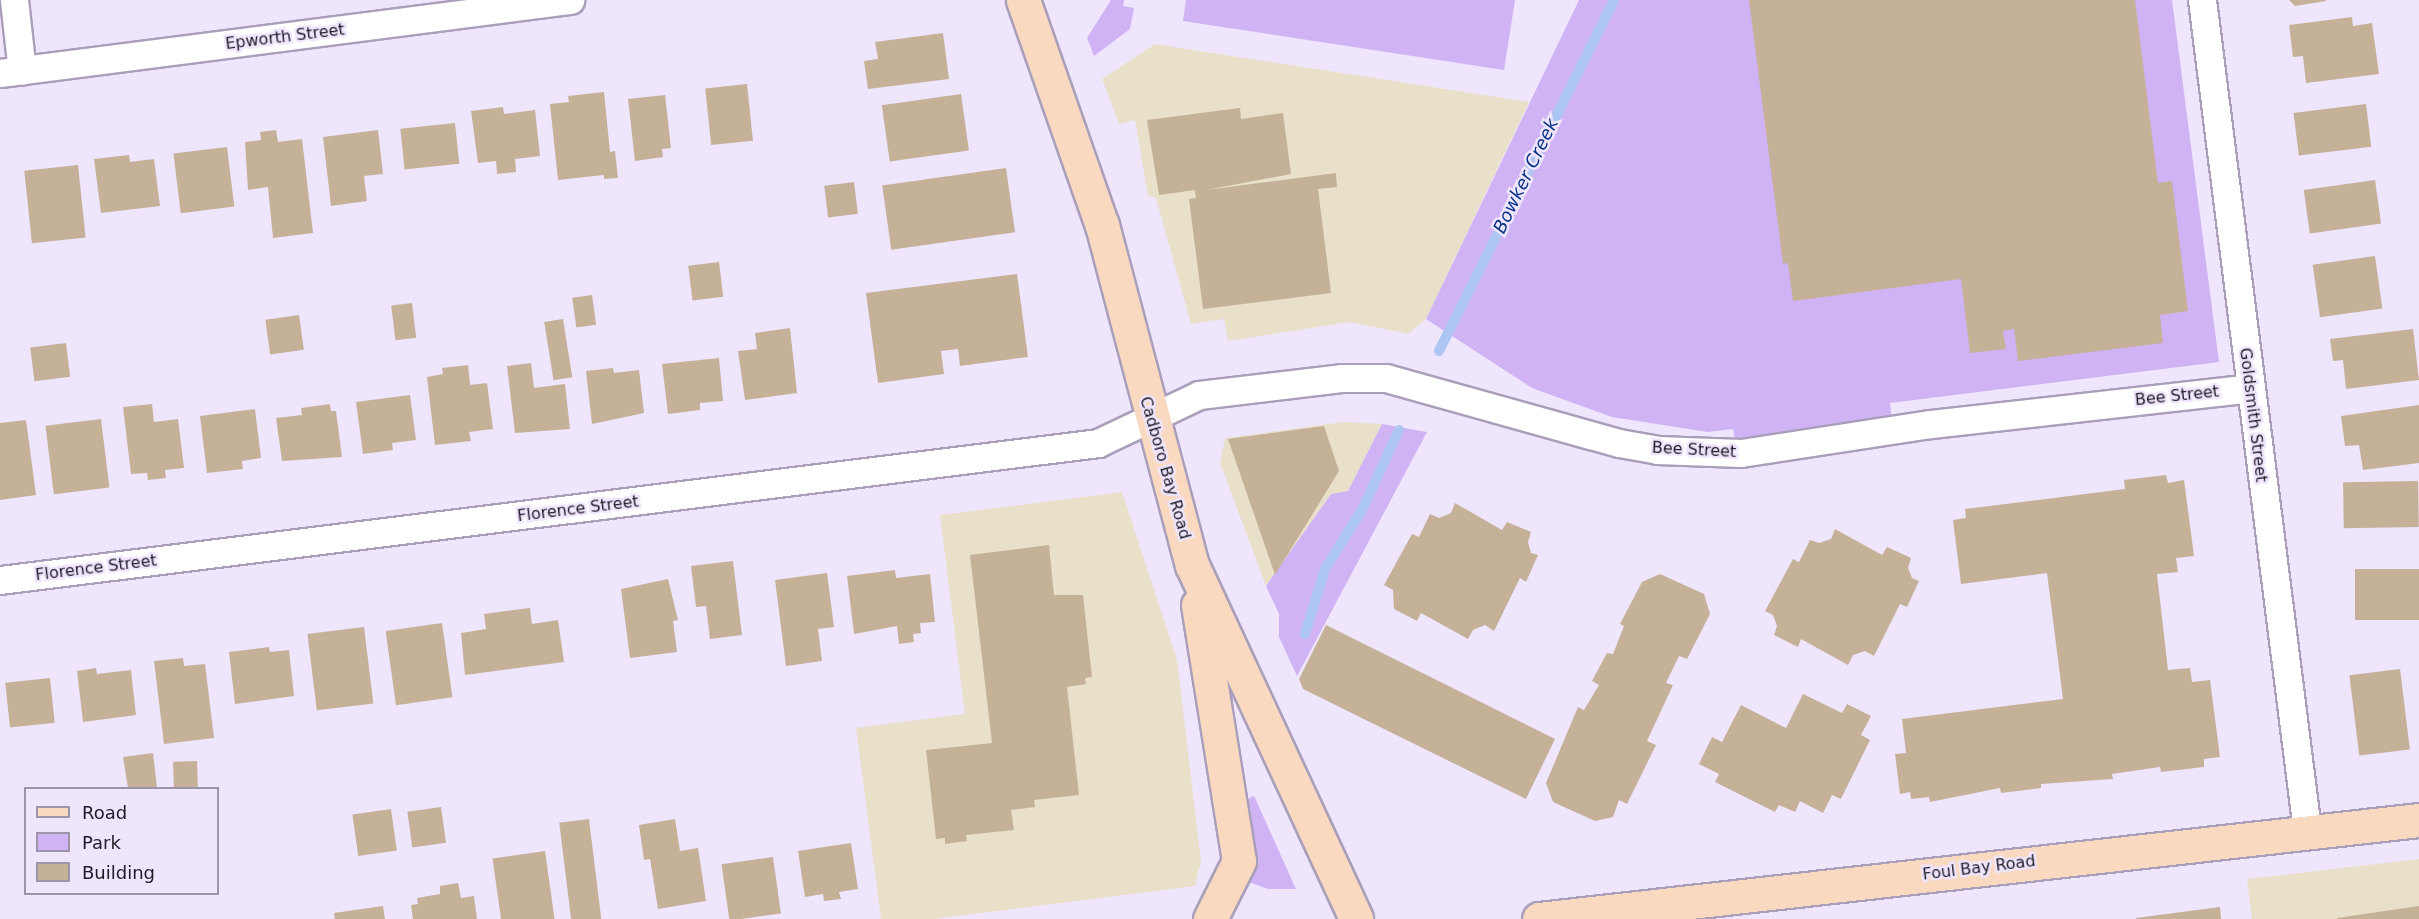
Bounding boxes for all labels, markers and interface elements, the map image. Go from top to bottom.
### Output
street label: Epworth Street [224,20,346,54]
water label: Bowker Creek [1489,115,1563,237]
street label: Goldsmith Street [2235,347,2271,483]
street label: Bee Street [2134,382,2220,410]
street label: Cadboro Bay Road [1135,394,1195,542]
street label: Bee Street [1651,438,1737,462]
street label: Florence Street [516,492,640,526]
street label: Florence Street [34,551,158,585]
legend [24,787,219,895]
text: Road [82,802,127,823]
text: Park [82,832,121,853]
street label: Foul Bay Road [1921,852,2037,884]
text: Building [82,862,155,883]

